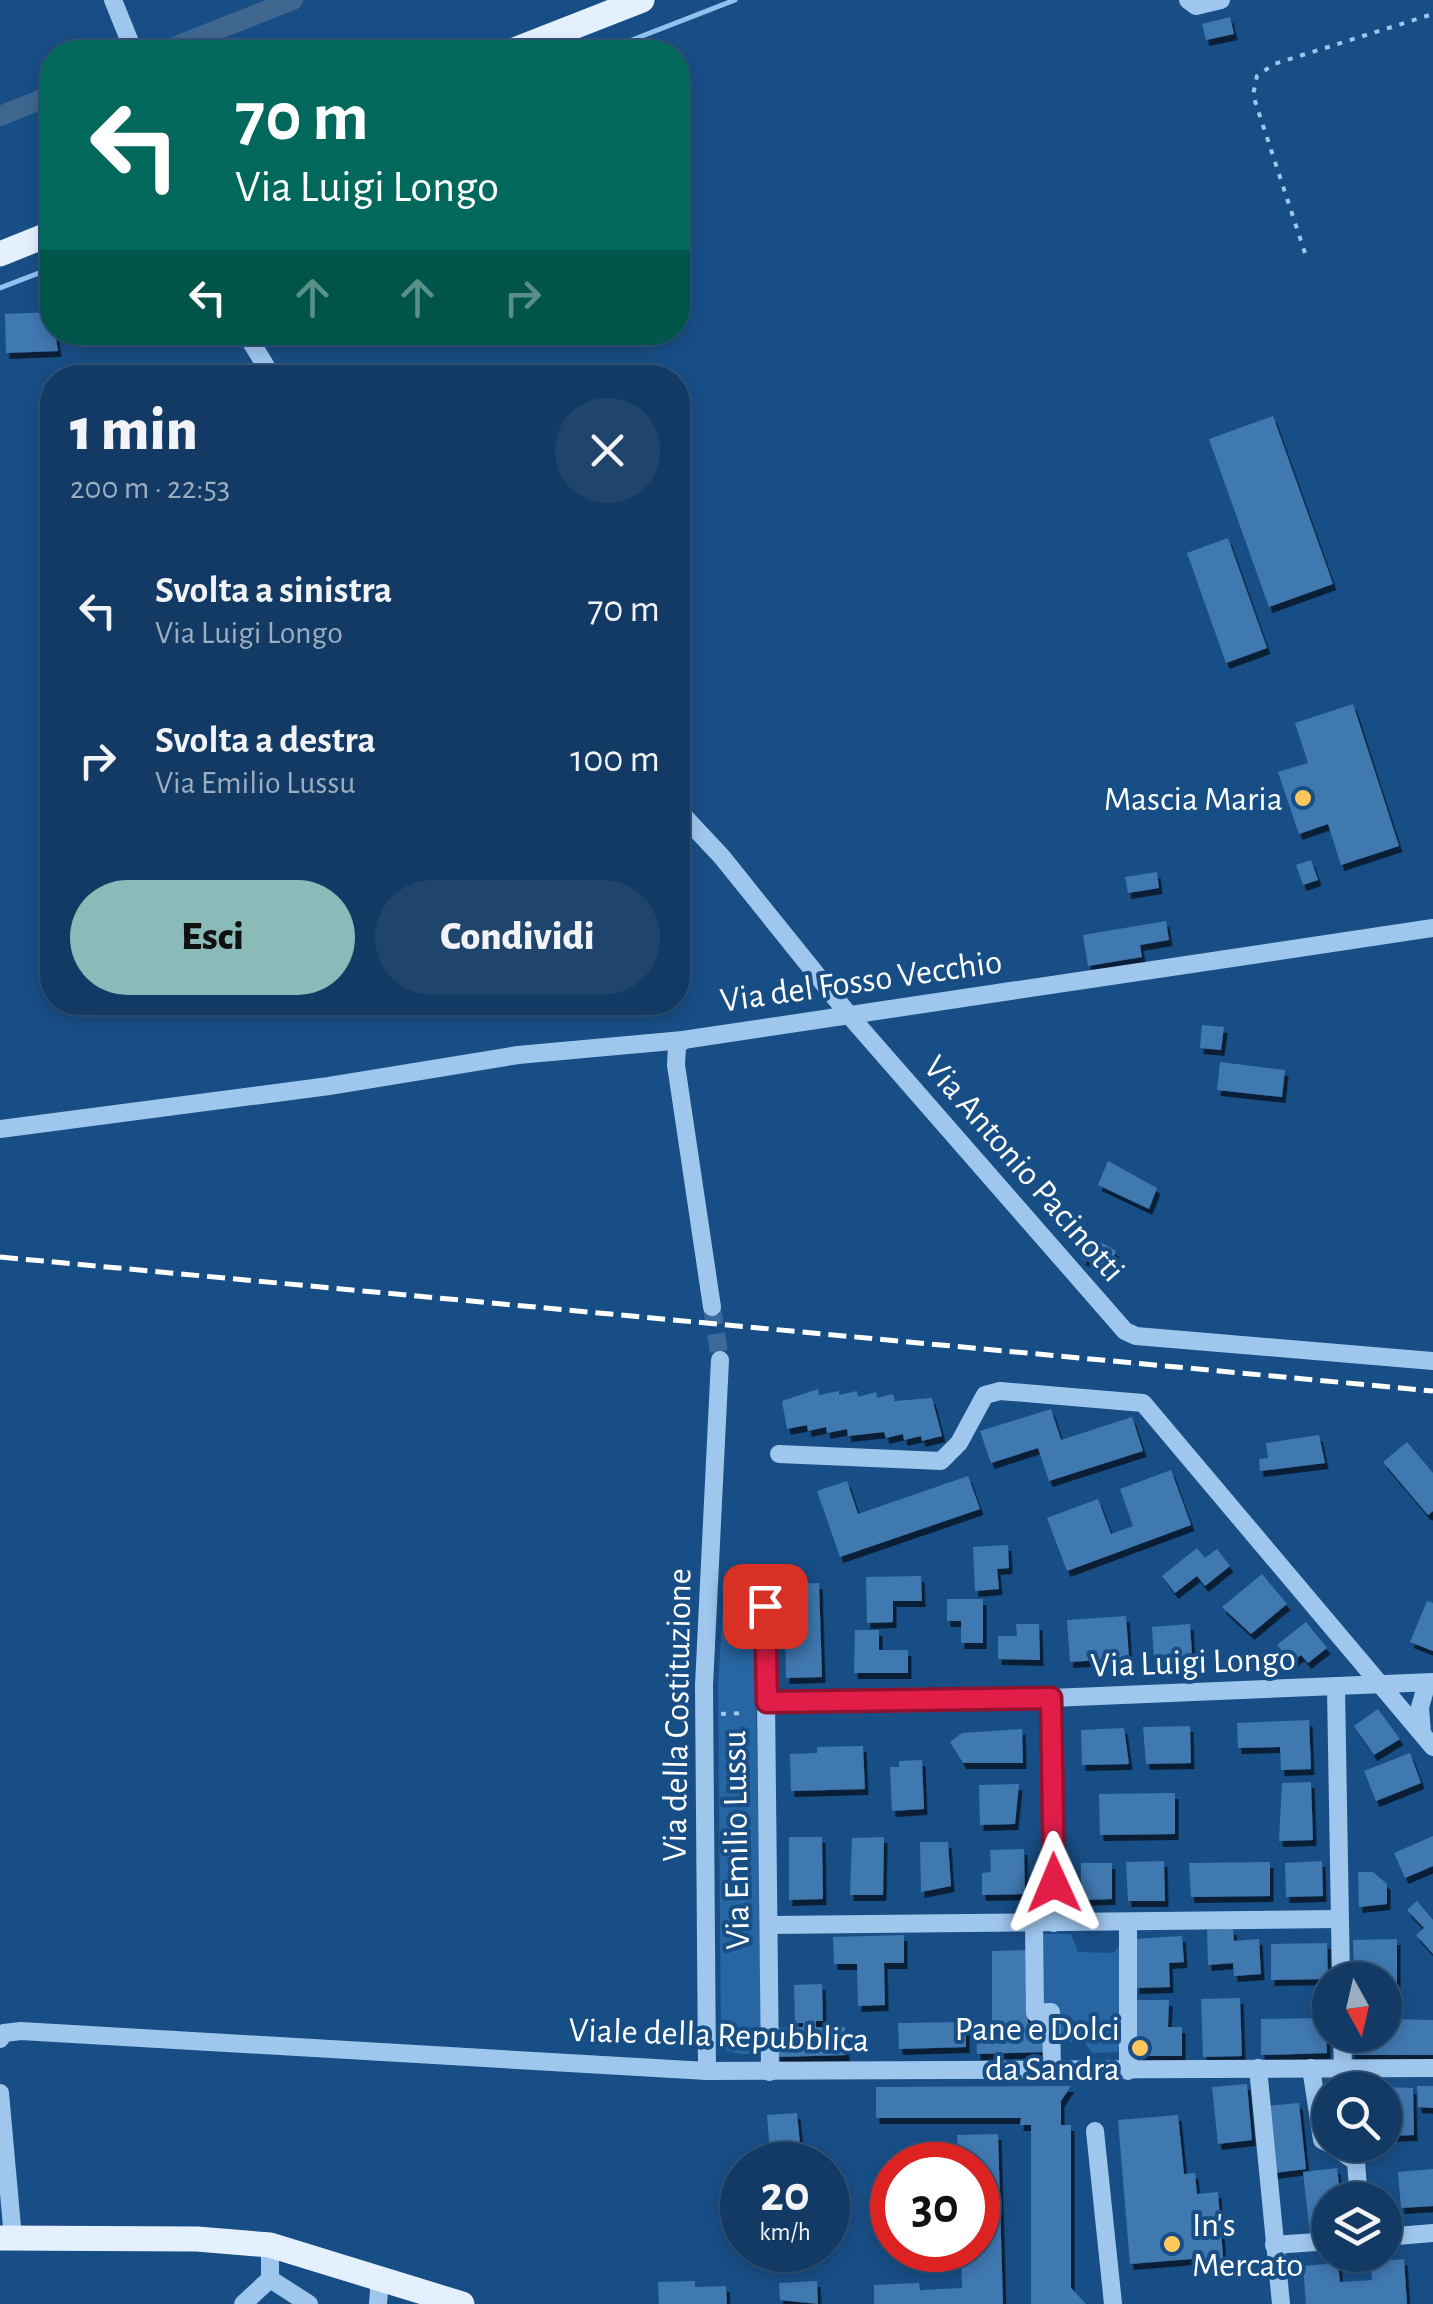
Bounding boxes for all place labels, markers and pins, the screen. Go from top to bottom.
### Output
place label: Mascia Maria [1104,782,1283,817]
marker: Mascia Maria [1292,787,1314,809]
pin [723,1564,808,1649]
place label: Pane e Dolci da Sandra [955,2012,1120,2087]
marker: Pane e Dolci da Sandra [1129,2037,1151,2059]
place label: In's Mercato [1192,2208,1303,2283]
marker: In's Mercato [1161,2233,1183,2255]

